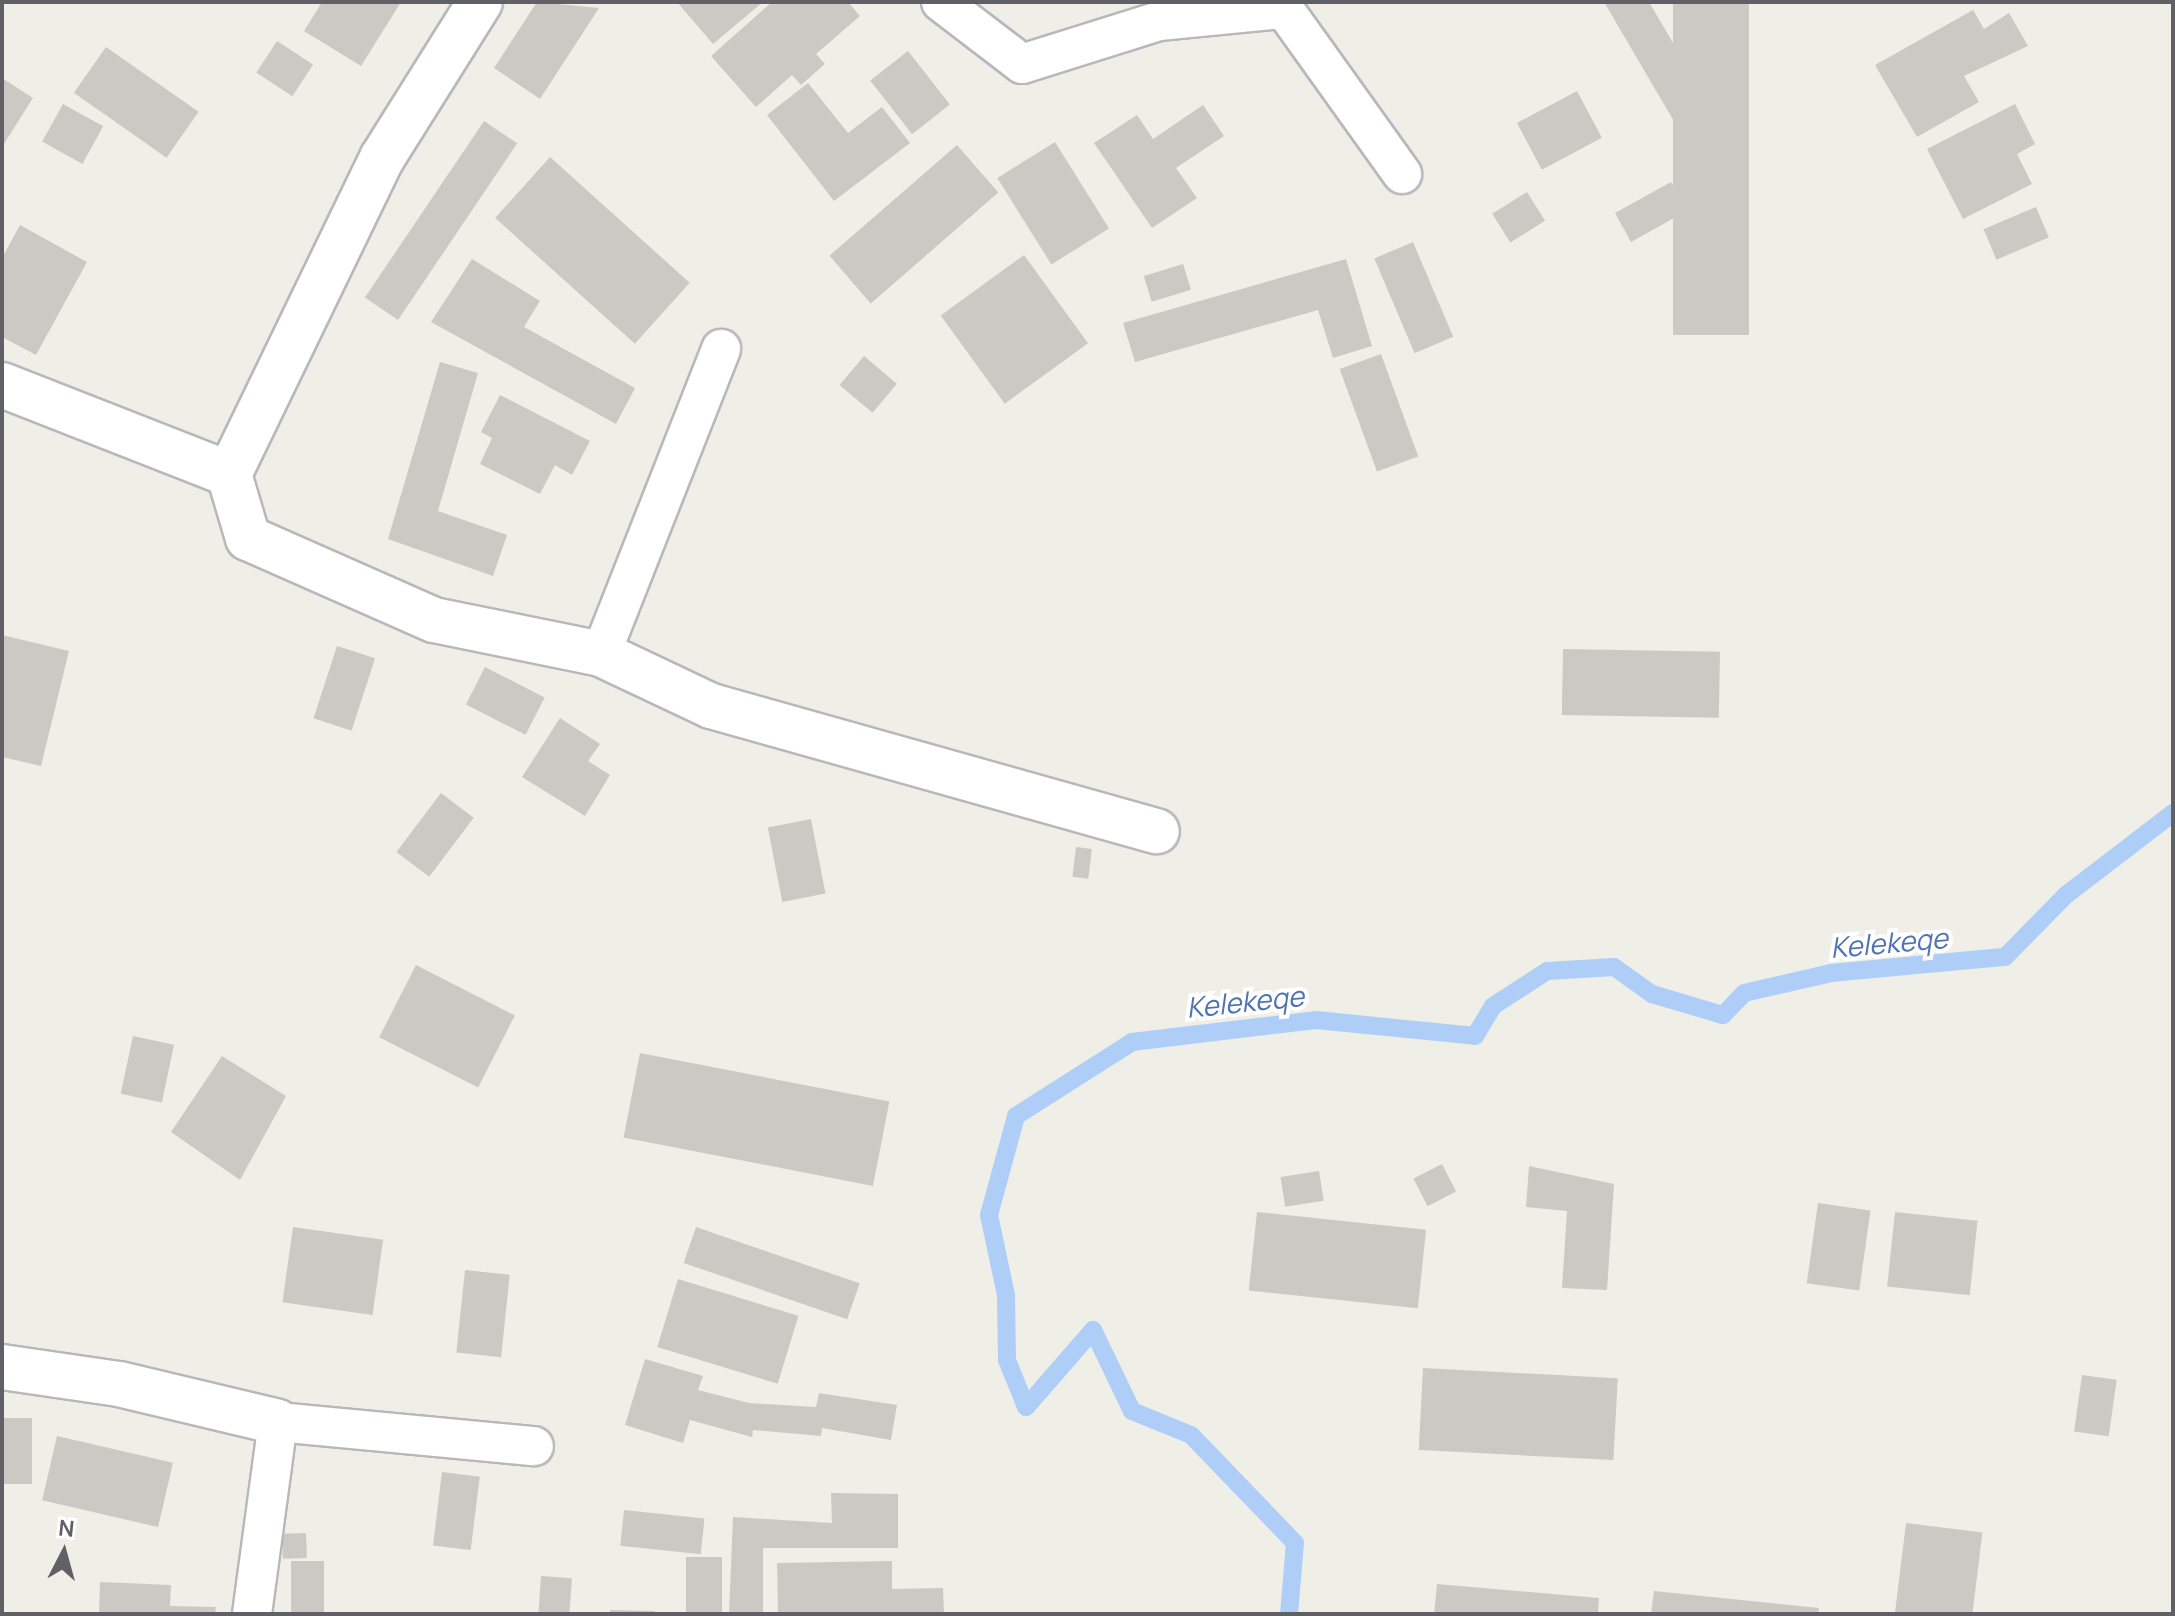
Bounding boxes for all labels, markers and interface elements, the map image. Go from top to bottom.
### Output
water label: Kelekeqe [1829,920,1949,964]
water label: Kelekeqe [1185,978,1305,1024]
north arrow [24,1512,104,1592]
text: N [57,1512,76,1544]

